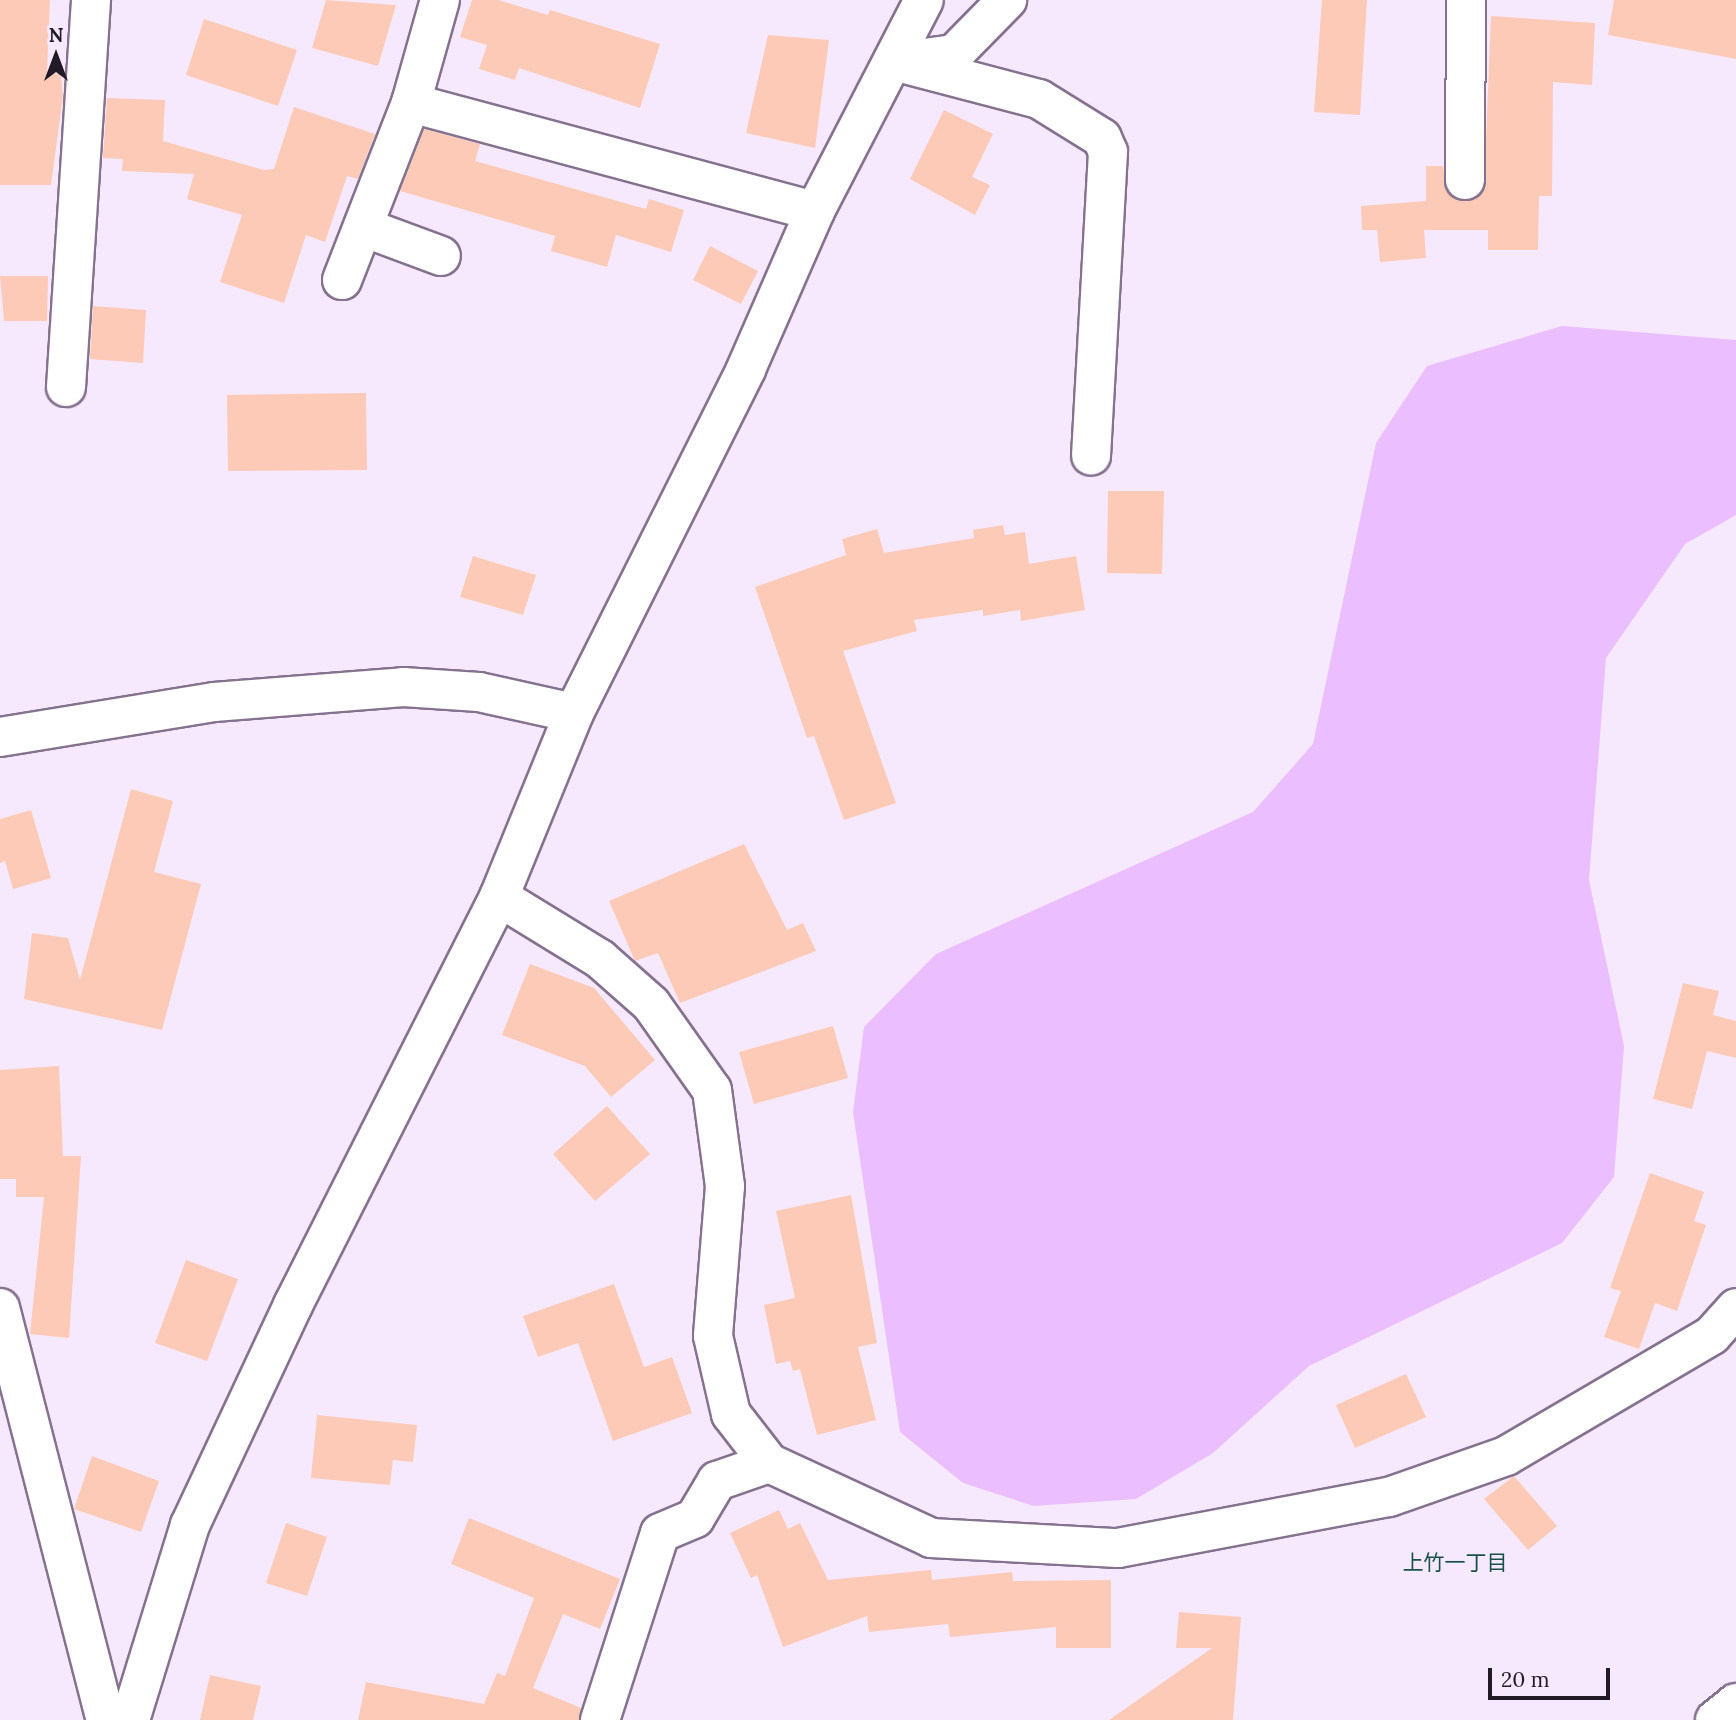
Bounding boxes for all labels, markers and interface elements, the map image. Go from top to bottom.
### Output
north arrow [21,21,91,91]
text: N [49,23,63,47]
district label: 上竹一丁目 [1403,1550,1507,1576]
scale bar [1491,1654,1614,1698]
text: 20 m [1501,1666,1550,1693]

